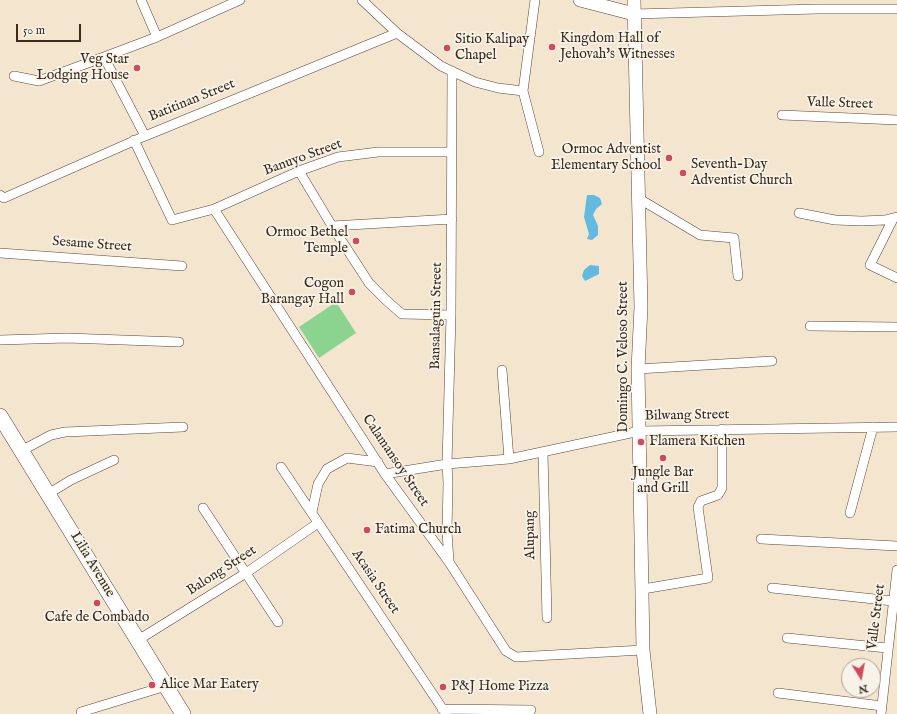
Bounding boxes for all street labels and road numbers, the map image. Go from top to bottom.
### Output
street label: Batitinan Street [147,76,237,126]
street label: Valle Street [807,94,873,114]
street label: Banuyo Street [262,136,344,180]
street label: Sesame Street [52,234,132,256]
street label: Bansalaguin Street [428,262,446,370]
street label: Domingo C. Veloso Street [616,281,632,433]
street label: Bilwang Street [645,407,729,425]
street label: Calamansoy Street [358,412,432,510]
street label: Alupang [522,510,540,560]
street label: Lilia Avenue [66,529,118,601]
street label: Balong Street [184,542,260,600]
street label: Acasia Street [347,547,403,617]
street label: Valle Street [865,583,889,651]

